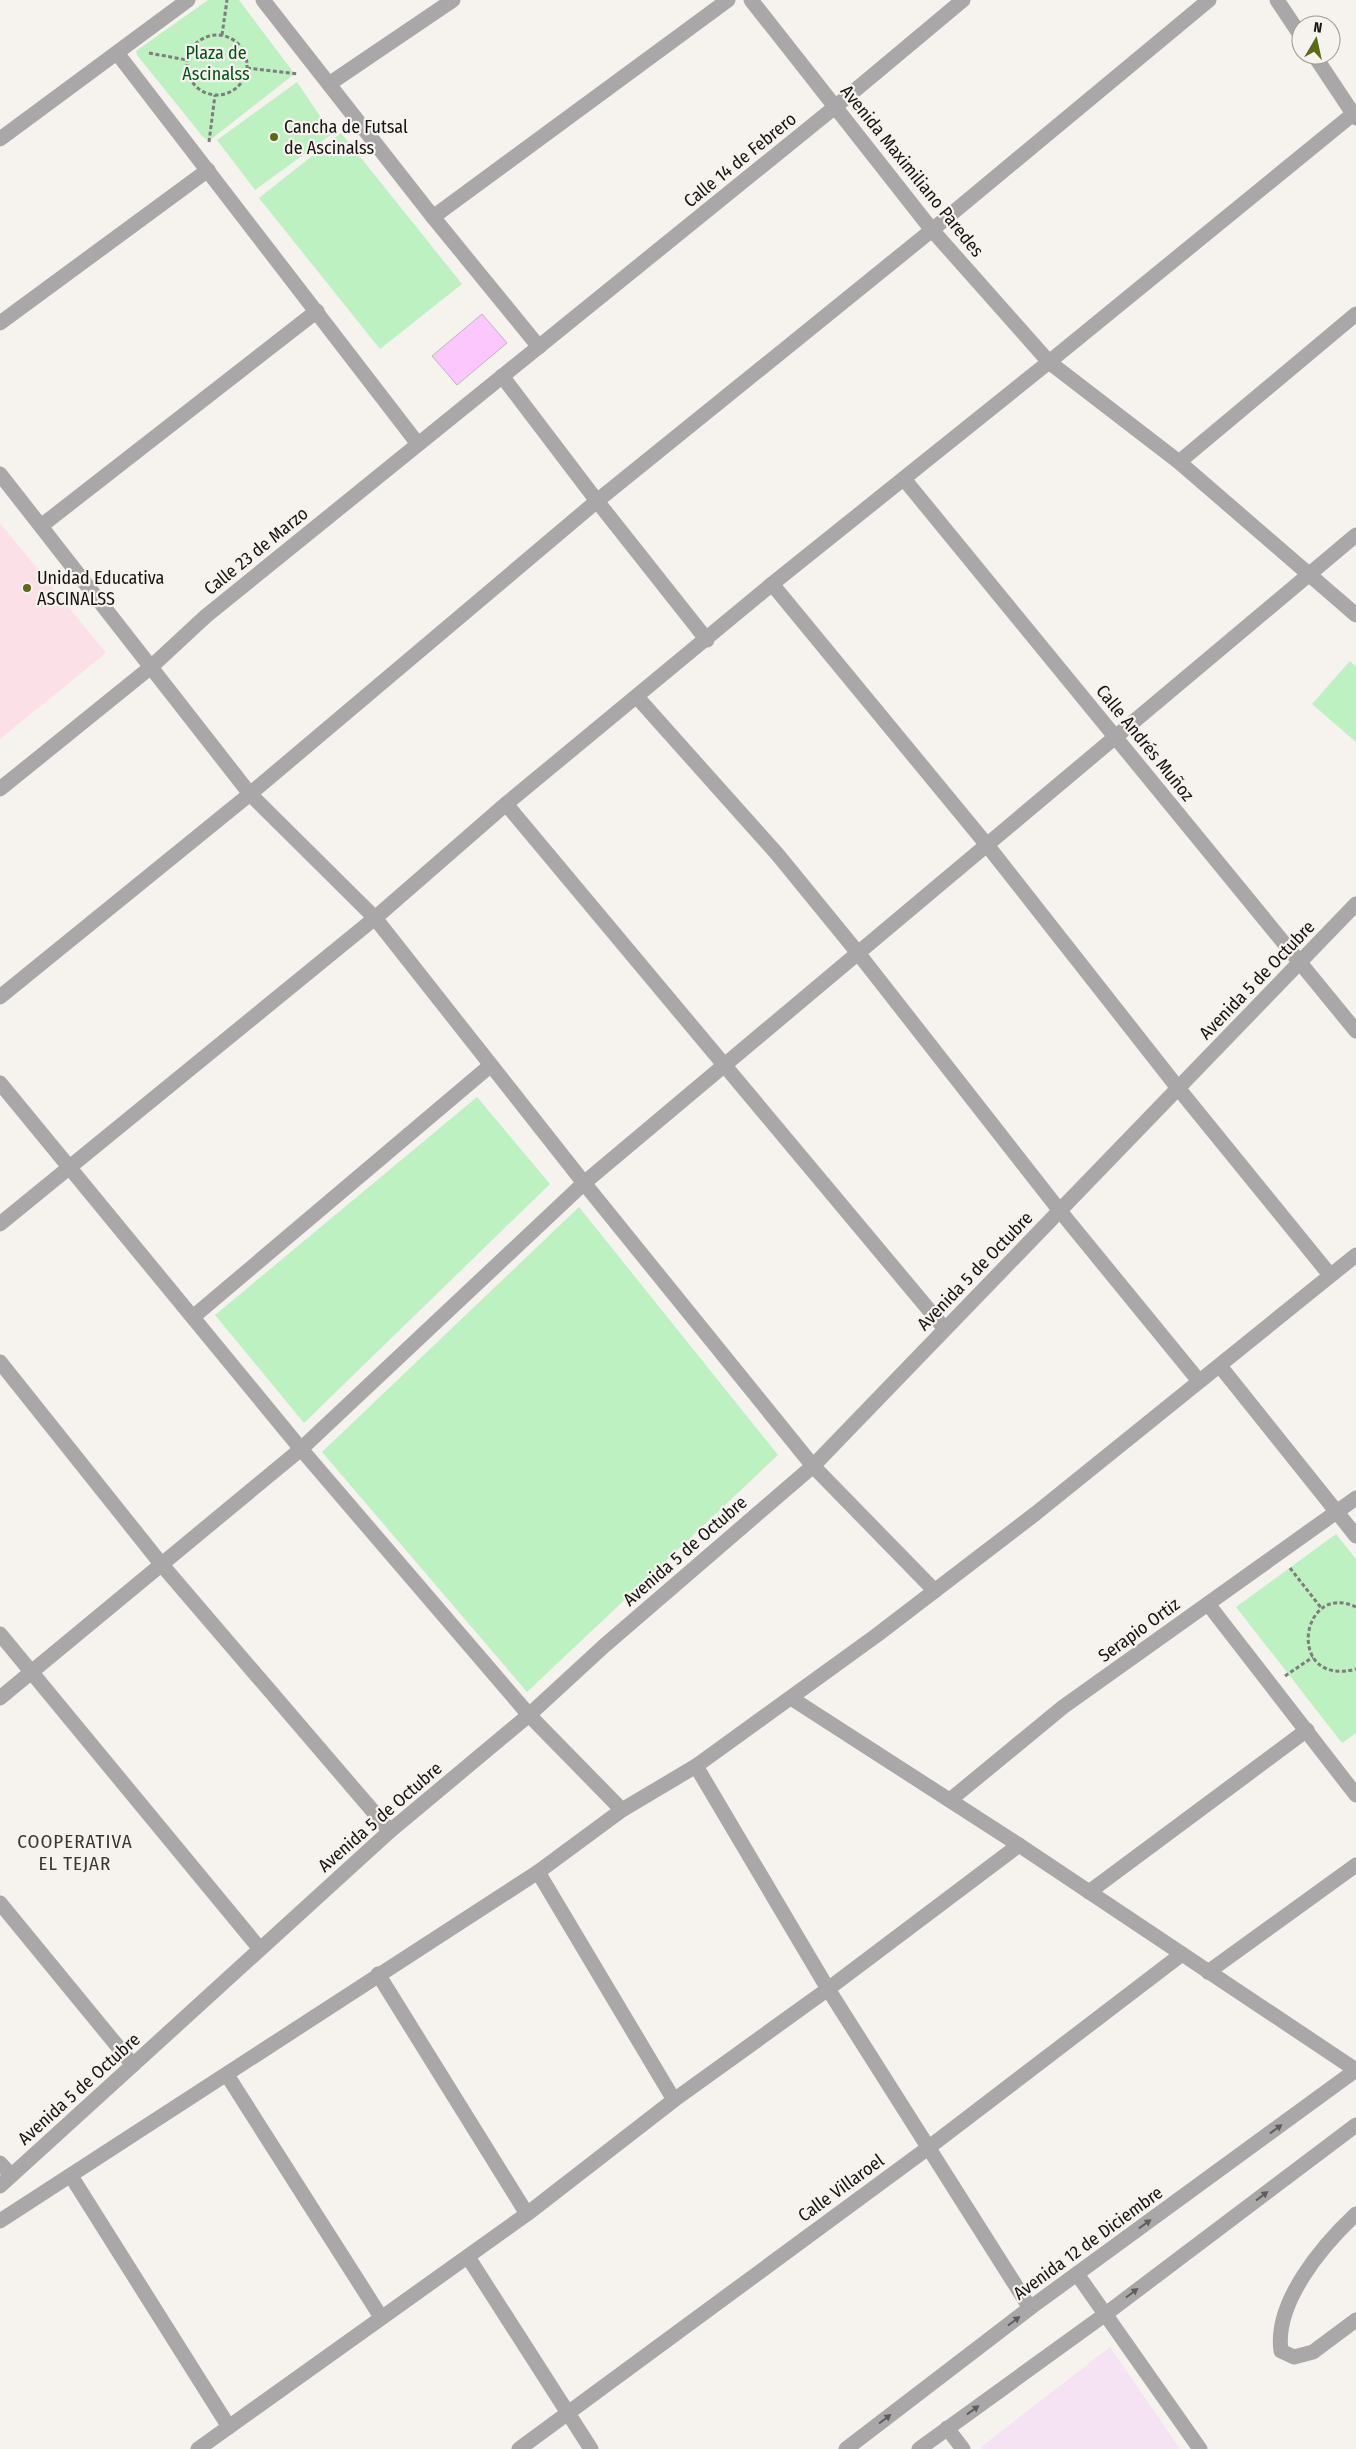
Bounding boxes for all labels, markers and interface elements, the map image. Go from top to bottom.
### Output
north arrow [1291,15,1341,65]
text: N [1312,19,1323,37]
park label: Plaza de Ascinalss [182,42,250,85]
street label: Avenida Maximiliano Paredes [836,81,988,262]
street label: Calle 14 de Febrero [679,108,801,212]
place label: Cancha de Futsal de Ascinalss [284,116,408,159]
marker: Cancha de Futsal de Ascinalss [268,131,280,143]
street label: Calle 23 de Marzo [200,502,312,600]
place label: Unidad Educativa ASCINALSS [37,567,165,610]
marker: Unidad Educativa ASCINALSS [21,582,33,594]
street label: Calle Andrés Muñoz [1091,680,1199,806]
street label: Avenida 5 de Octubre [1195,916,1319,1044]
street label: Avenida 5 de Octubre [913,1207,1037,1335]
street label: Avenida 5 de Octubre [619,1491,751,1611]
street label: Serapio Ortiz [1094,1593,1184,1667]
street label: Avenida 5 de Octubre [314,1757,446,1877]
district label: COOPERATIVA EL TEJAR [17,1830,133,1875]
street label: Avenida 5 de Octubre [13,2028,145,2150]
one-way arrow [1269,2124,1283,2134]
street label: Calle Villaroel [794,2149,889,2227]
street label: Avenida 12 de Diciembre [1009,2181,1167,2305]
one-way arrow [1255,2190,1268,2201]
one-way arrow [1138,2219,1151,2230]
one-way arrow [1125,2288,1138,2299]
one-way arrow [1007,2315,1020,2326]
one-way arrow [966,2405,980,2415]
one-way arrow [878,2414,891,2425]

